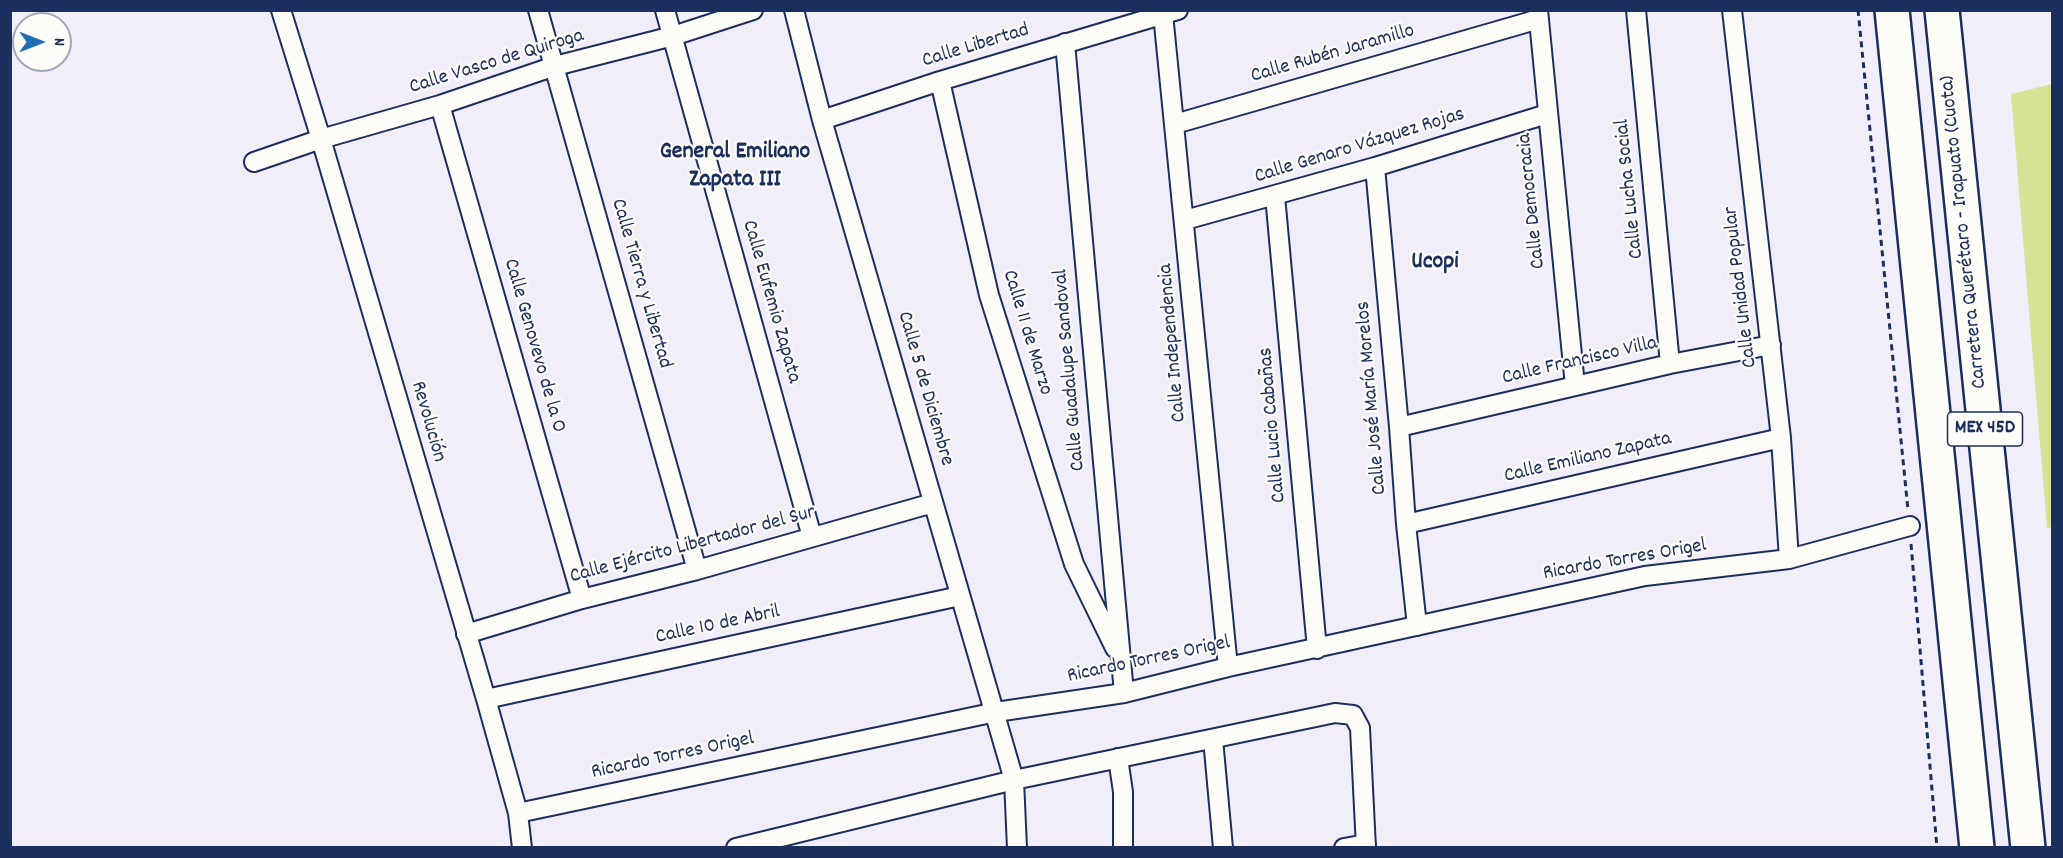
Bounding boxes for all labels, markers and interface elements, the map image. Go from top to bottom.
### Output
north arrow [12,12,72,72]
street label: Calle Libertad [920,19,1032,75]
street label: Calle Rubén Jaramillo [1248,20,1418,90]
street label: Calle Vasco de Quiroga [407,25,587,101]
text: N [47,38,70,46]
street label: Carretera Querétaro - Irapuato (Cuota) [1936,74,1994,390]
street label: Calle Genaro Vázquez Rojas [1252,103,1468,191]
street label: Calle Lucha Social [1611,118,1651,260]
street label: Calle Democracia [1513,132,1553,270]
district label: General Emiliano Zapata III [660,140,810,196]
street label: Calle Tierra y Libertad [604,196,676,372]
street label: Calle Unidad Popular [1720,205,1764,369]
street label: Calle Eufemio Zapata [735,218,805,386]
district label: Ucopi [1411,250,1459,278]
street label: Calle Genovevo de la O [496,256,570,436]
street label: Calle Independencia [1155,263,1193,423]
street label: Calle 11 de Marzo [995,267,1057,399]
street label: Calle Guadalupe Sandoval [1050,268,1092,472]
street label: Calle José María Morelos [1352,300,1394,496]
street label: Calle 5 de Diciembre [890,309,958,469]
street label: Calle Francisco Villa [1500,332,1660,392]
street label: Calle Lucio Cabañas [1255,346,1293,504]
street label: Revolución [403,379,451,465]
road number: MEX 45D [1948,412,2022,446]
street label: Calle Emiliano Zapata [1502,428,1674,490]
street label: Calle Ejército Libertador del Sur [567,501,819,591]
street label: Ricardo Torres Origel [1541,534,1709,588]
street label: Calle 10 de Abril [654,601,782,651]
street label: Ricardo Torres Origel [1065,631,1233,691]
street label: Ricardo Torres Origel [589,727,757,787]

